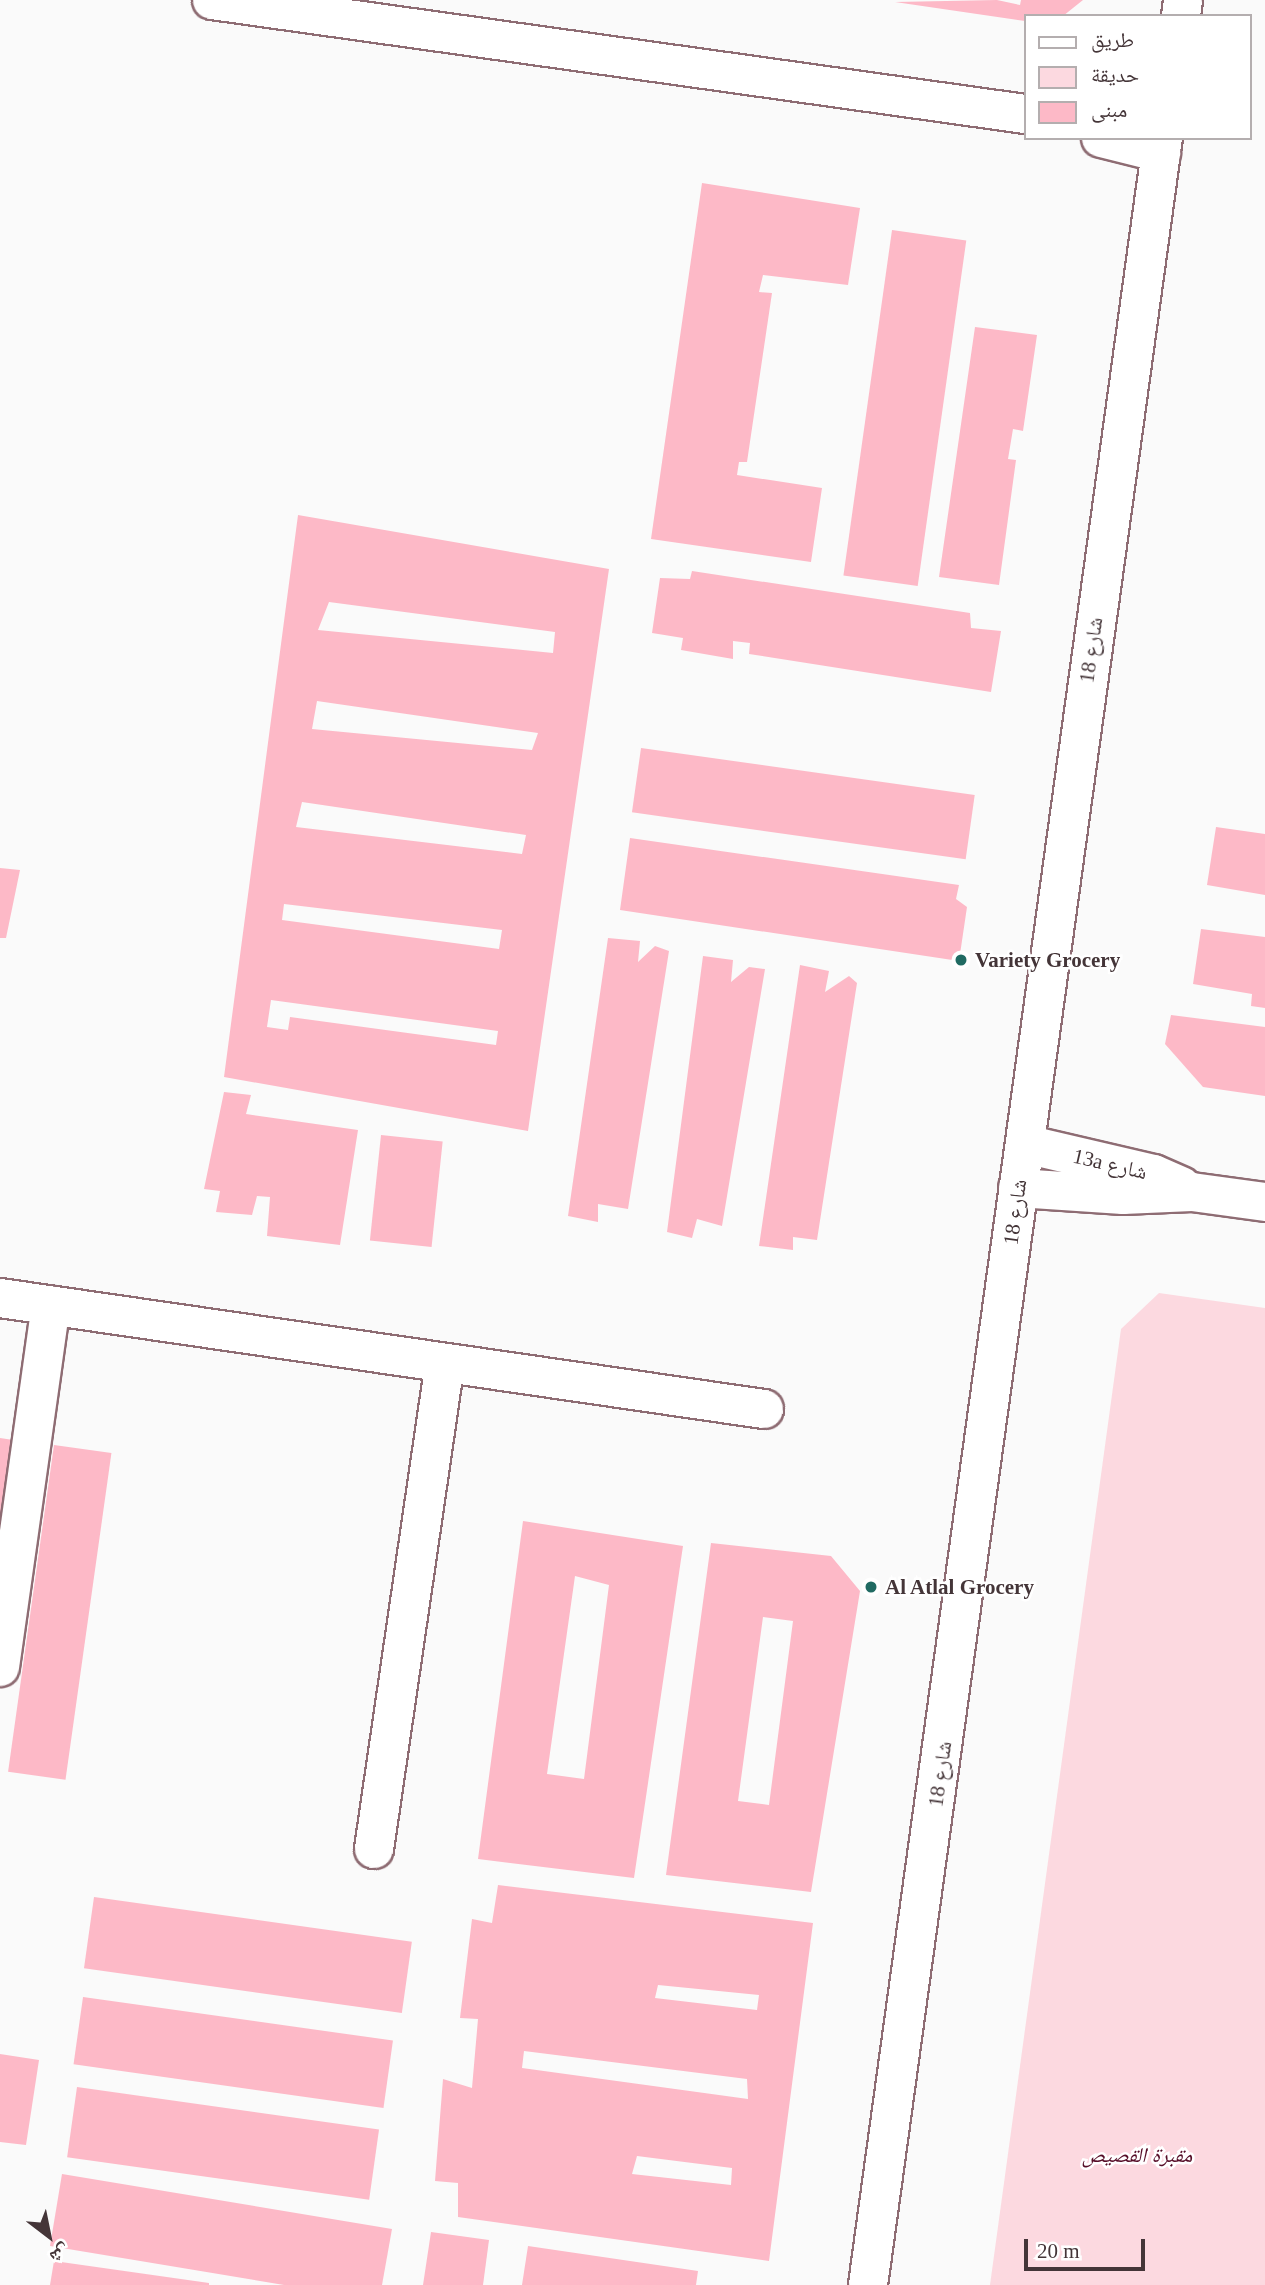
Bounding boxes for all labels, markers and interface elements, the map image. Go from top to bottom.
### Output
legend [1024,14,1251,140]
text: طريق [1091,28,1134,52]
text: حديقة [1091,63,1139,87]
text: مبنى [1091,98,1127,122]
street label: شارع 18 [1074,615,1108,685]
place label: Variety Grocery [975,947,1120,973]
marker: Variety Grocery [953,952,969,968]
street label: 13a شارع [1070,1143,1150,1185]
street label: شارع 18 [998,1177,1032,1247]
place label: Al Atlal Grocery [885,1574,1035,1600]
marker: Al Atlal Grocery [863,1579,879,1595]
street label: شارع 18 [923,1739,957,1809]
park label: مقبرة القصيص [1082,2142,1192,2168]
north arrow [14,2201,84,2271]
scale bar [1027,2226,1148,2270]
text: 20 m [1037,2239,1080,2263]
text: ش [46,2240,75,2268]

